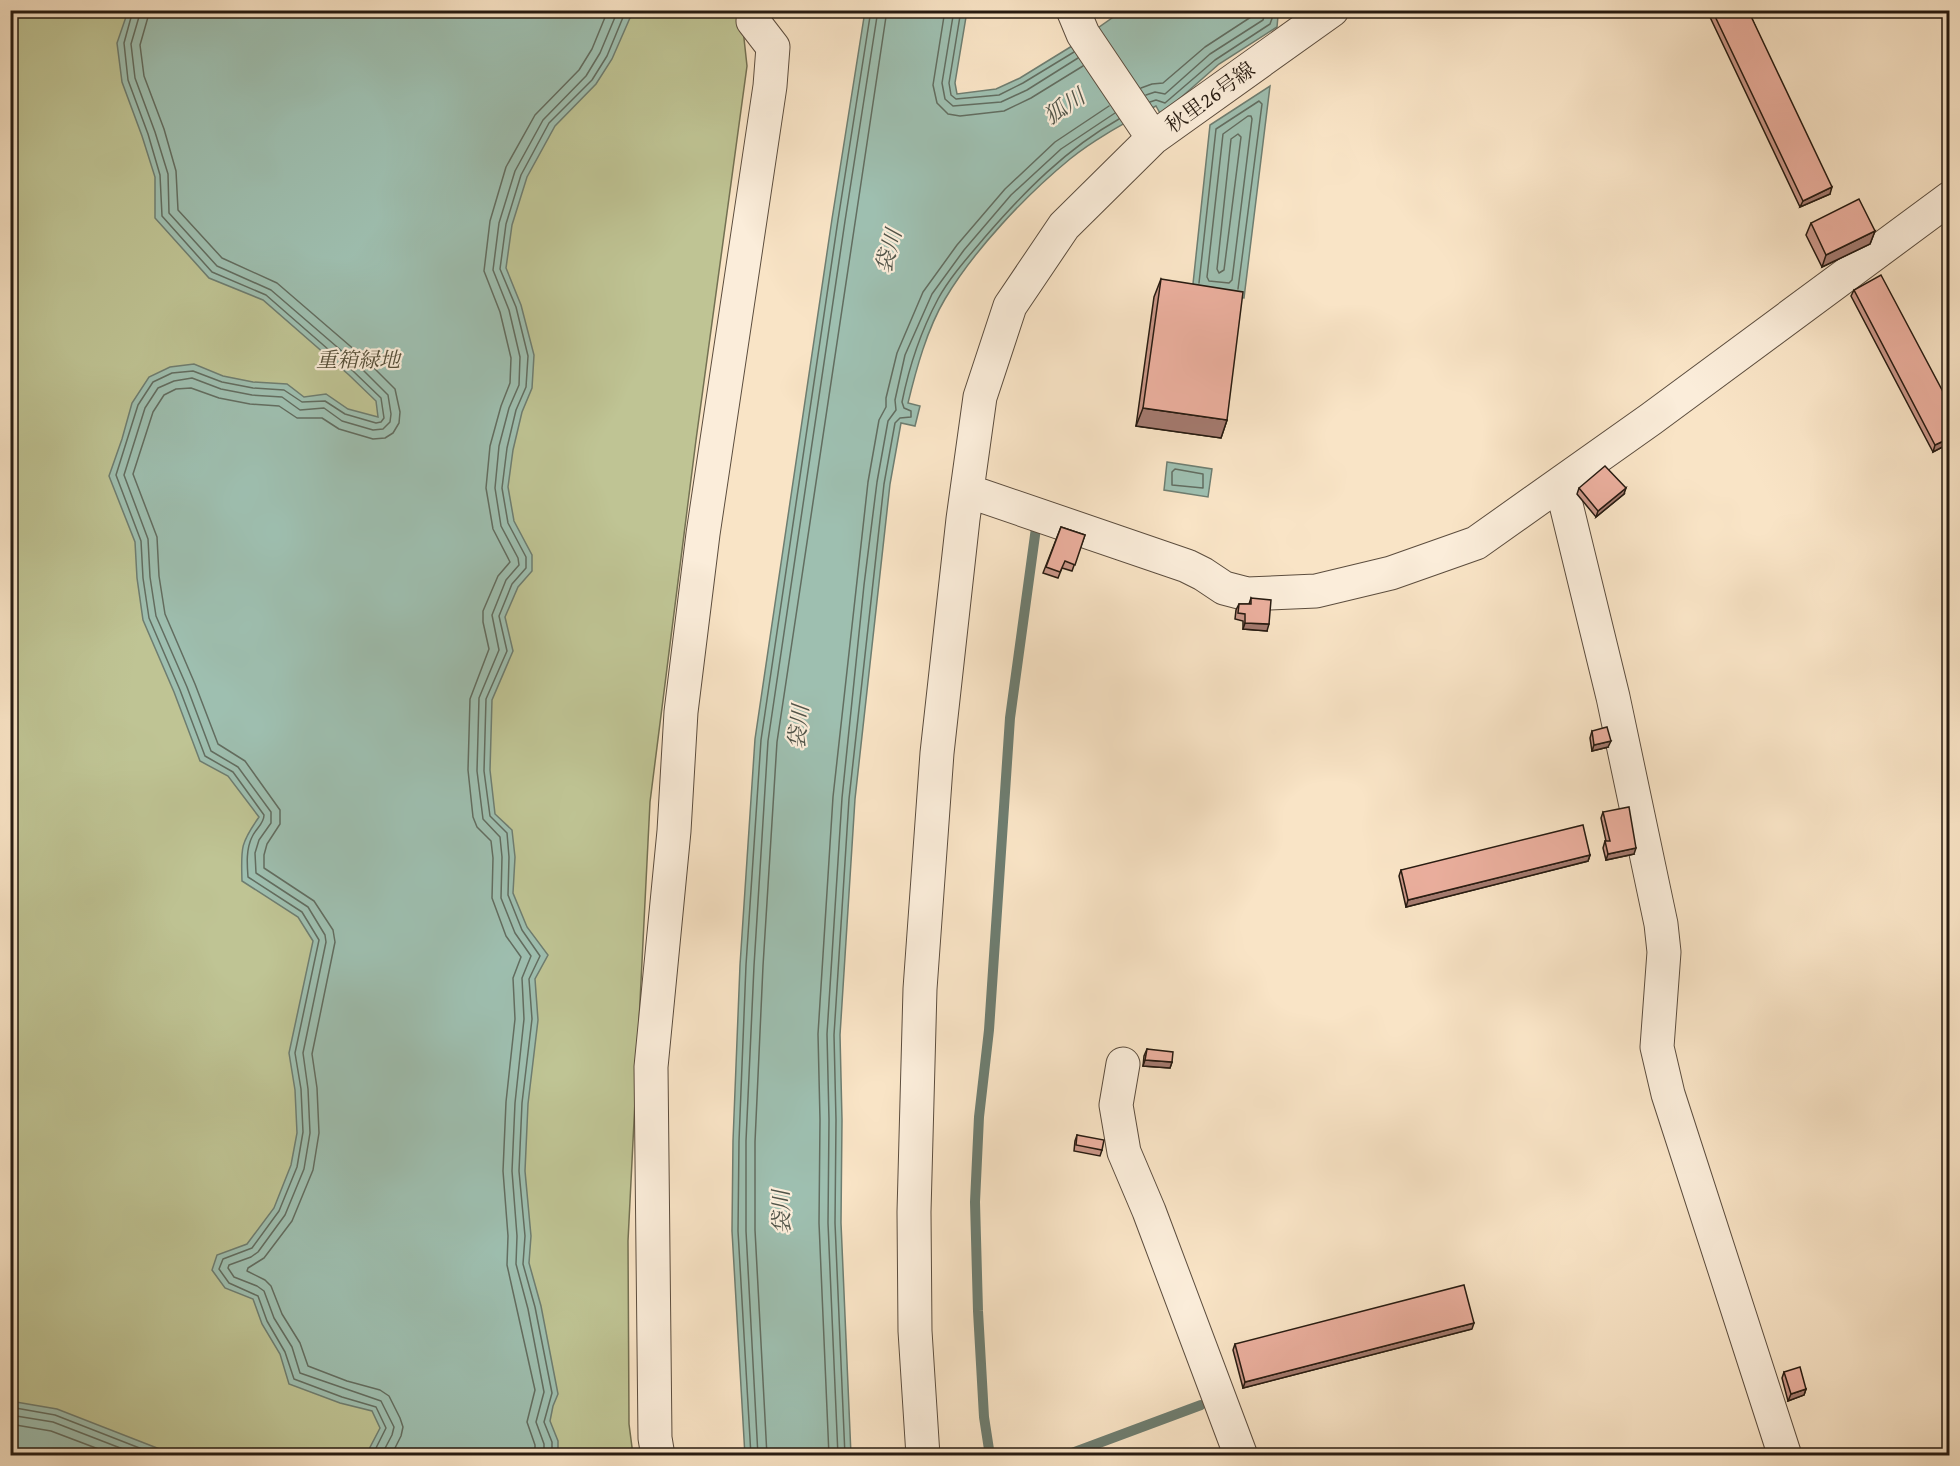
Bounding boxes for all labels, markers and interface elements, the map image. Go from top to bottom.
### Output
street label: 秋里26号線 [1159,54,1261,140]
water label: 狐川 [1037,79,1093,132]
water label: 袋川 [867,224,910,276]
park label: 重箱緑地 [316,344,402,375]
water label: 袋川 [780,701,816,751]
water label: 袋川 [764,1187,798,1235]

